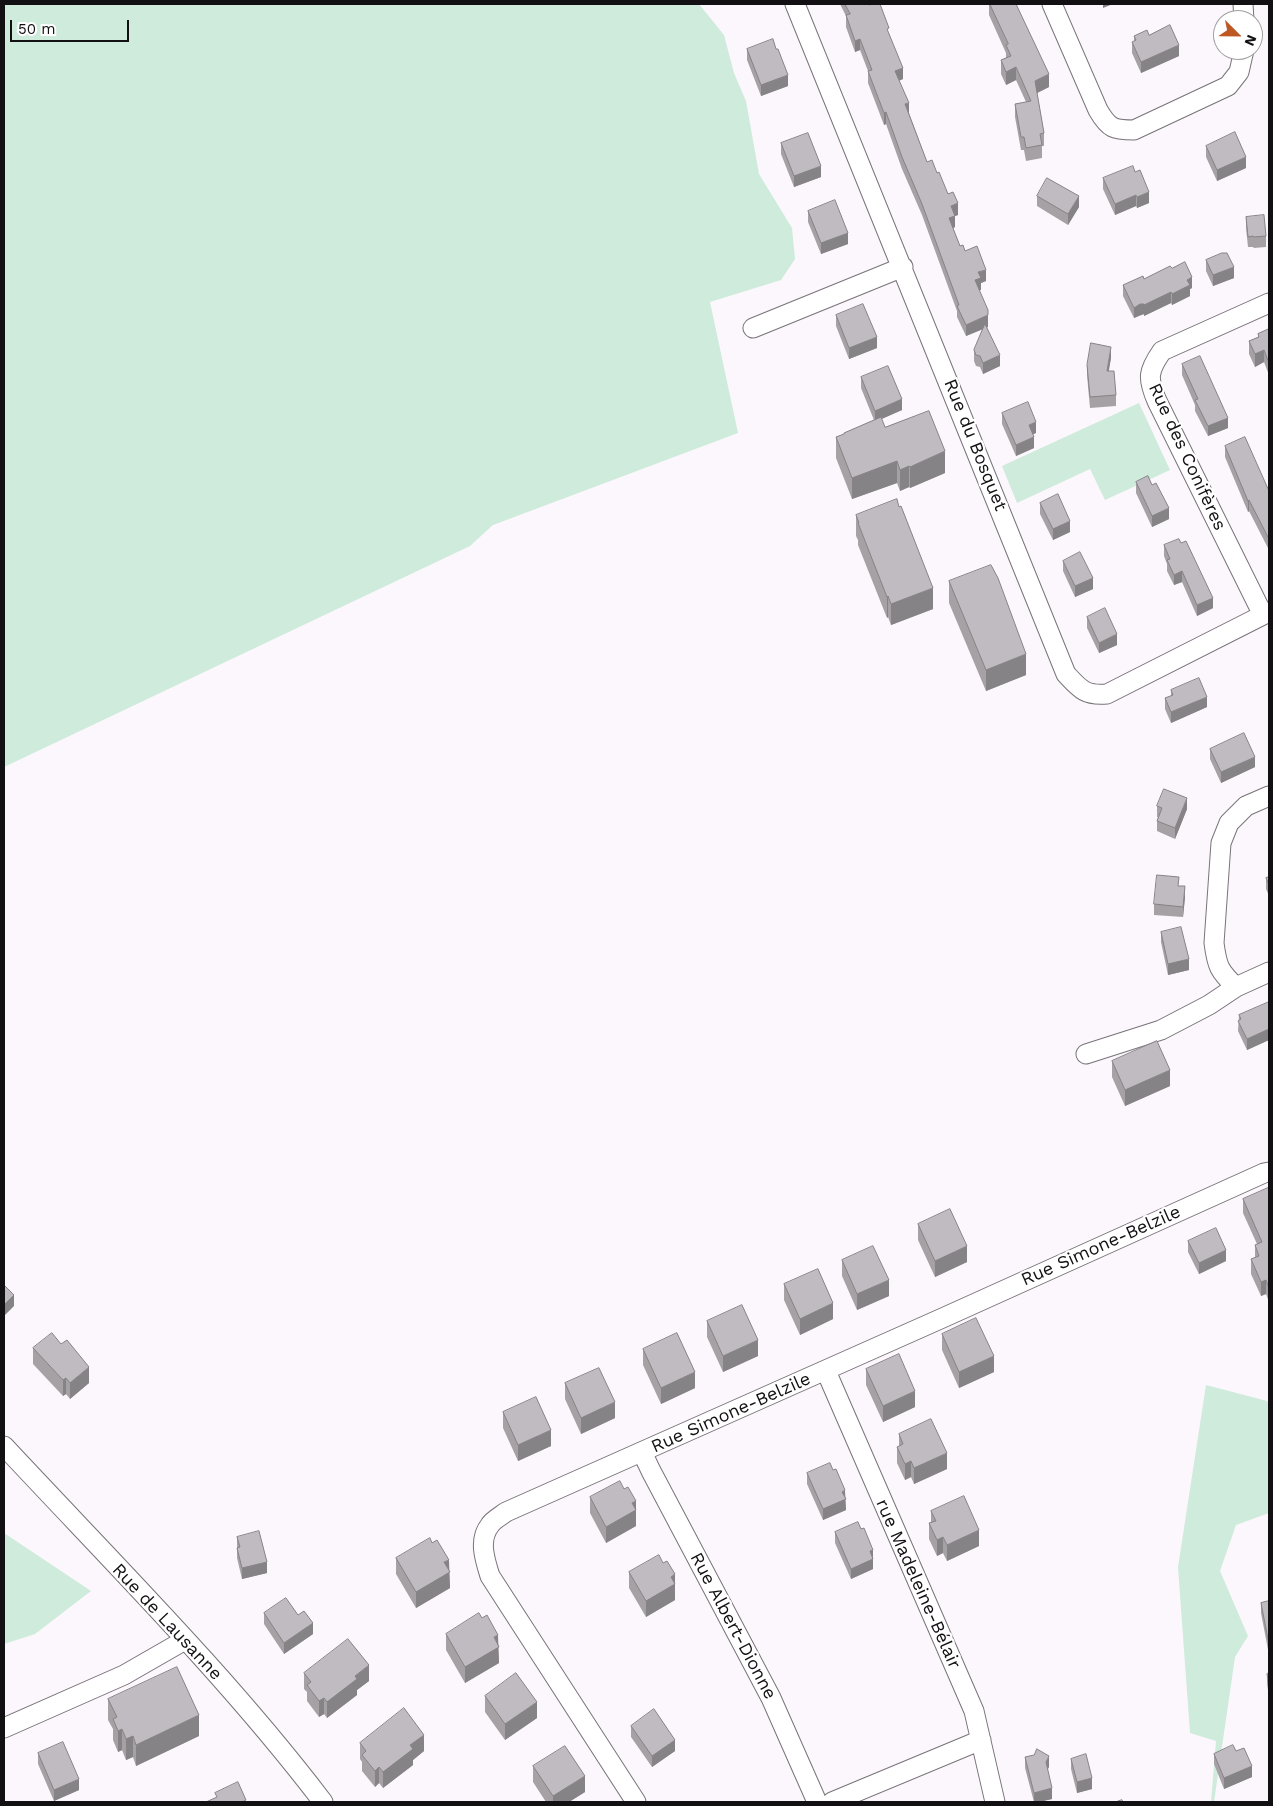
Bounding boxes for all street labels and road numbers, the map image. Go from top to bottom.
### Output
street label: Rue du Bosquet [939,376,1011,514]
street label: Rue des Conifères [1143,380,1231,534]
street label: Rue Simone-Belzile [1018,1201,1184,1291]
street label: Rue Simone-Belzile [648,1368,814,1458]
street label: rue Madeleine-Bélair [871,1496,965,1672]
street label: Rue Albert-Dionne [685,1549,781,1703]
street label: Rue de Lausanne [107,1559,227,1685]

